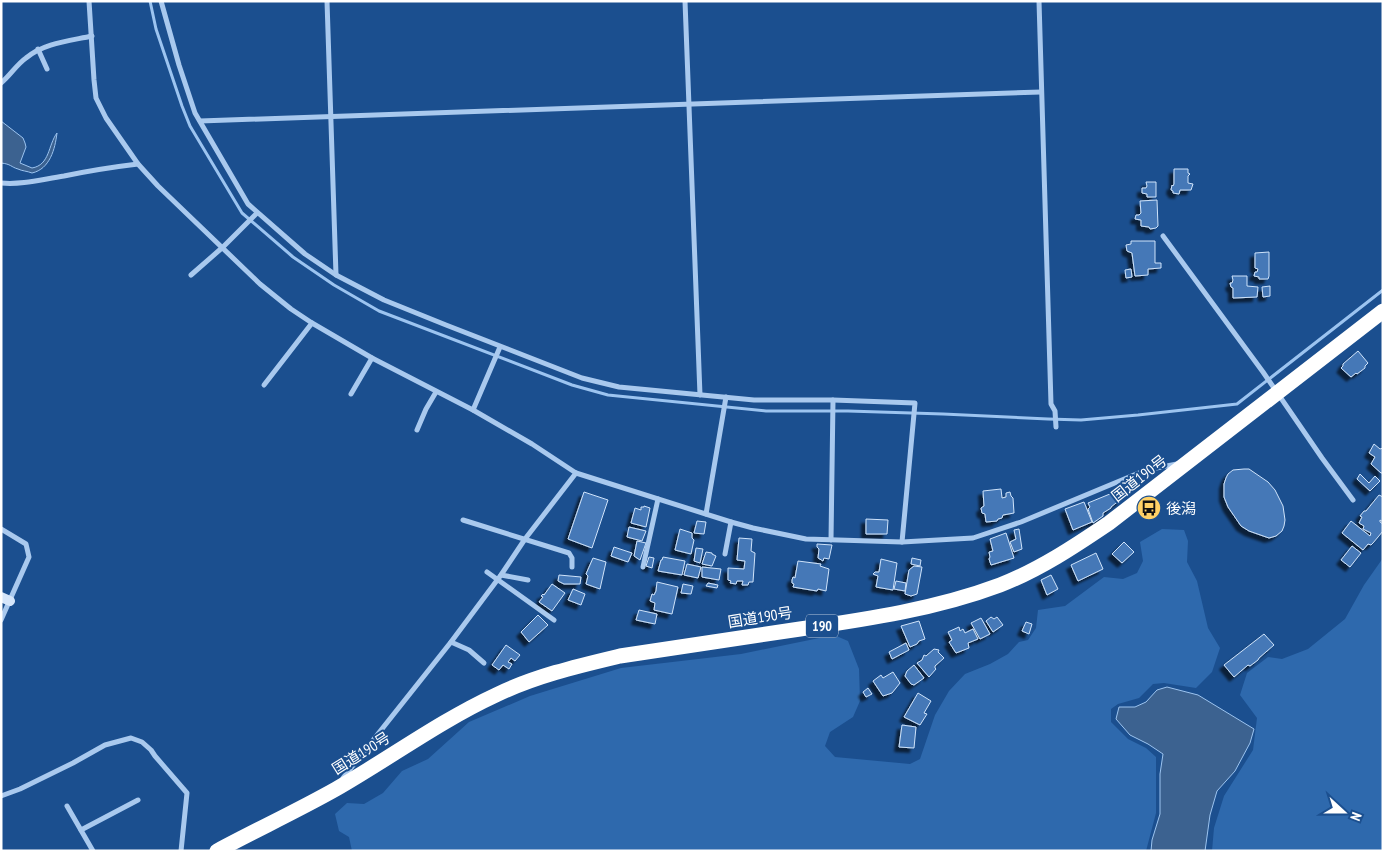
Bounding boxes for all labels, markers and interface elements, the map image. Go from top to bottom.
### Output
street label: 国道190号 [1107,450,1171,506]
bus stop icon: 後潟 [1136,495,1162,521]
place label: 後潟 [1166,499,1196,518]
street label: 国道190号 [726,603,794,631]
road number: 190 [806,614,838,638]
street label: 国道190号 [328,728,394,778]
north arrow [1319,787,1369,837]
text: N [1346,810,1366,823]

